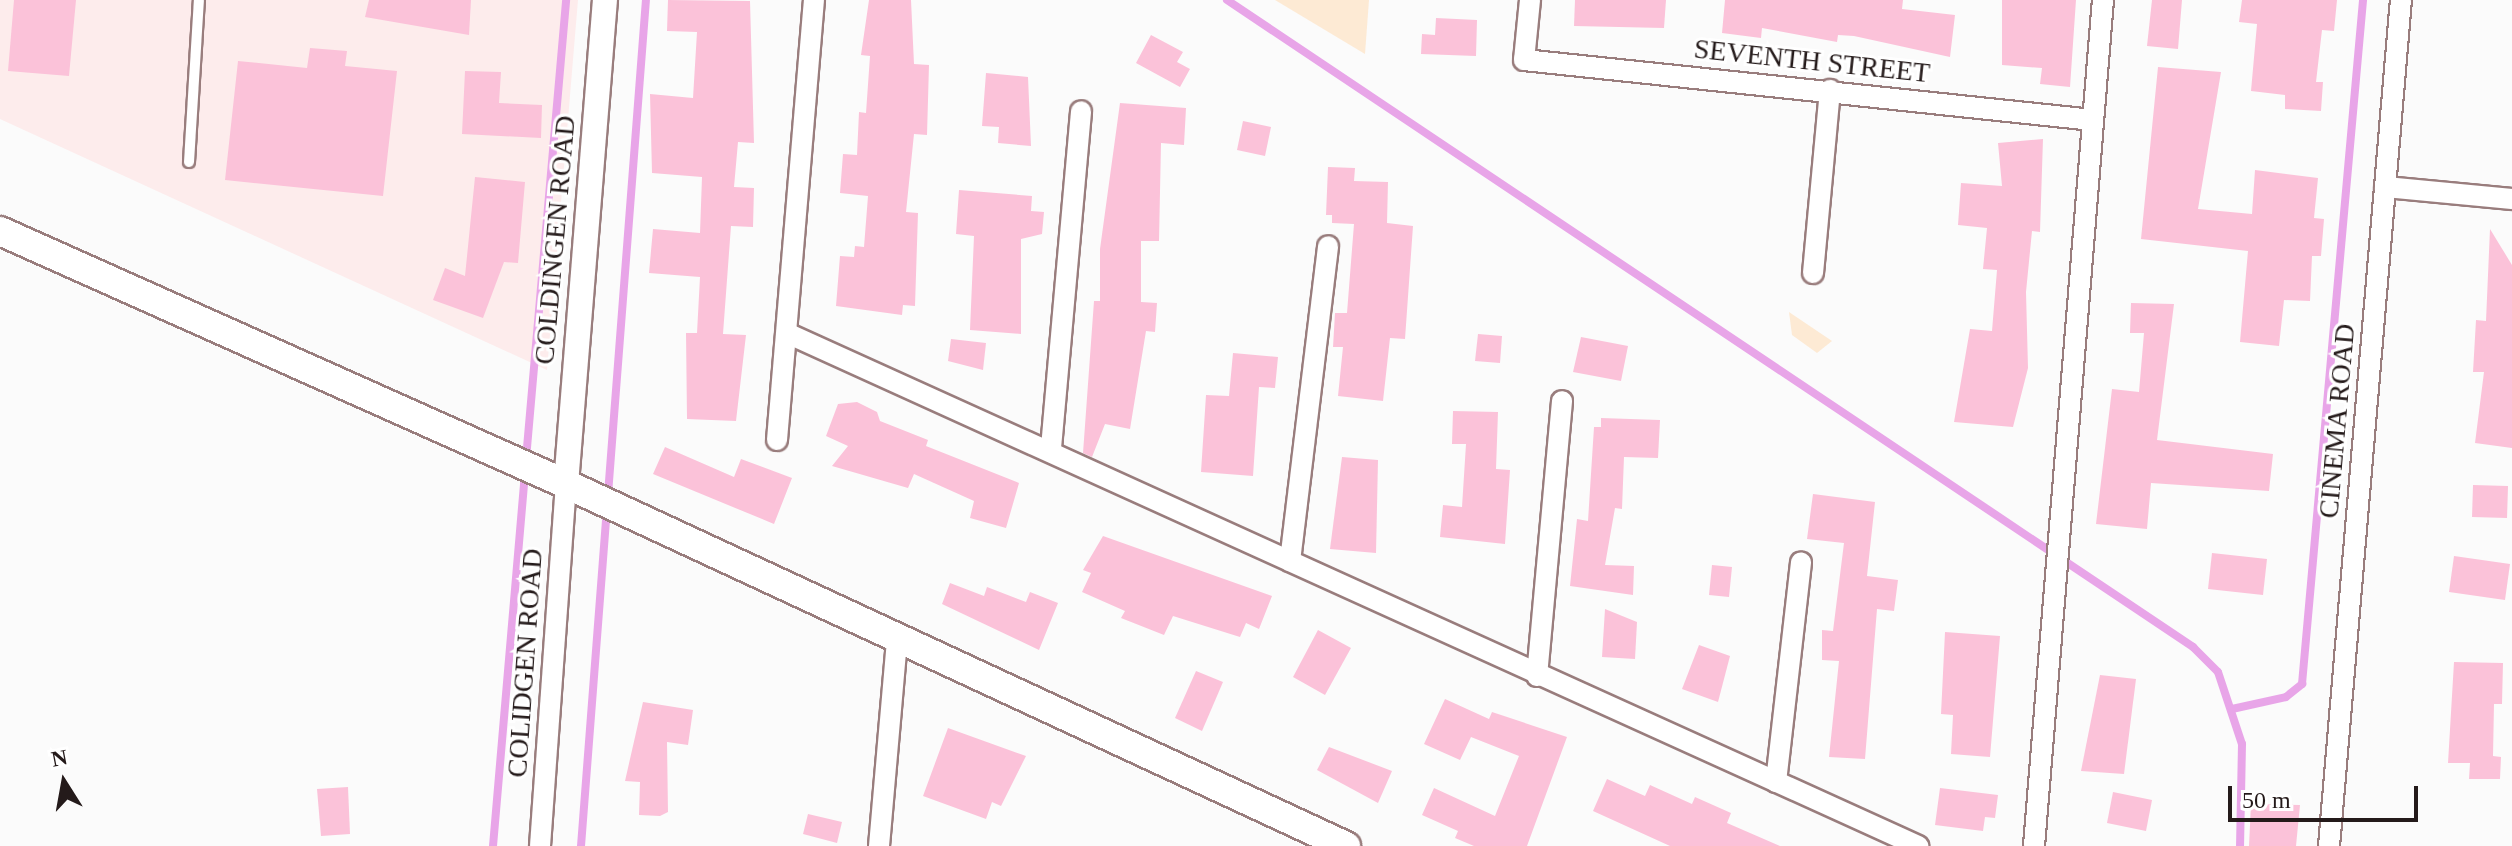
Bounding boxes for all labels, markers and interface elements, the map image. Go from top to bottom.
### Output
street label: SEVENTH STREET [1692,32,1932,90]
street label: COLDINGEN ROAD [527,114,583,366]
street label: CINEMA ROAD [2312,322,2362,520]
street label: COLIDGEN ROAD [500,547,550,779]
north arrow [24,742,104,822]
text: N [49,744,70,772]
scale bar [2232,770,2422,820]
text: 50 m [2242,787,2291,813]

